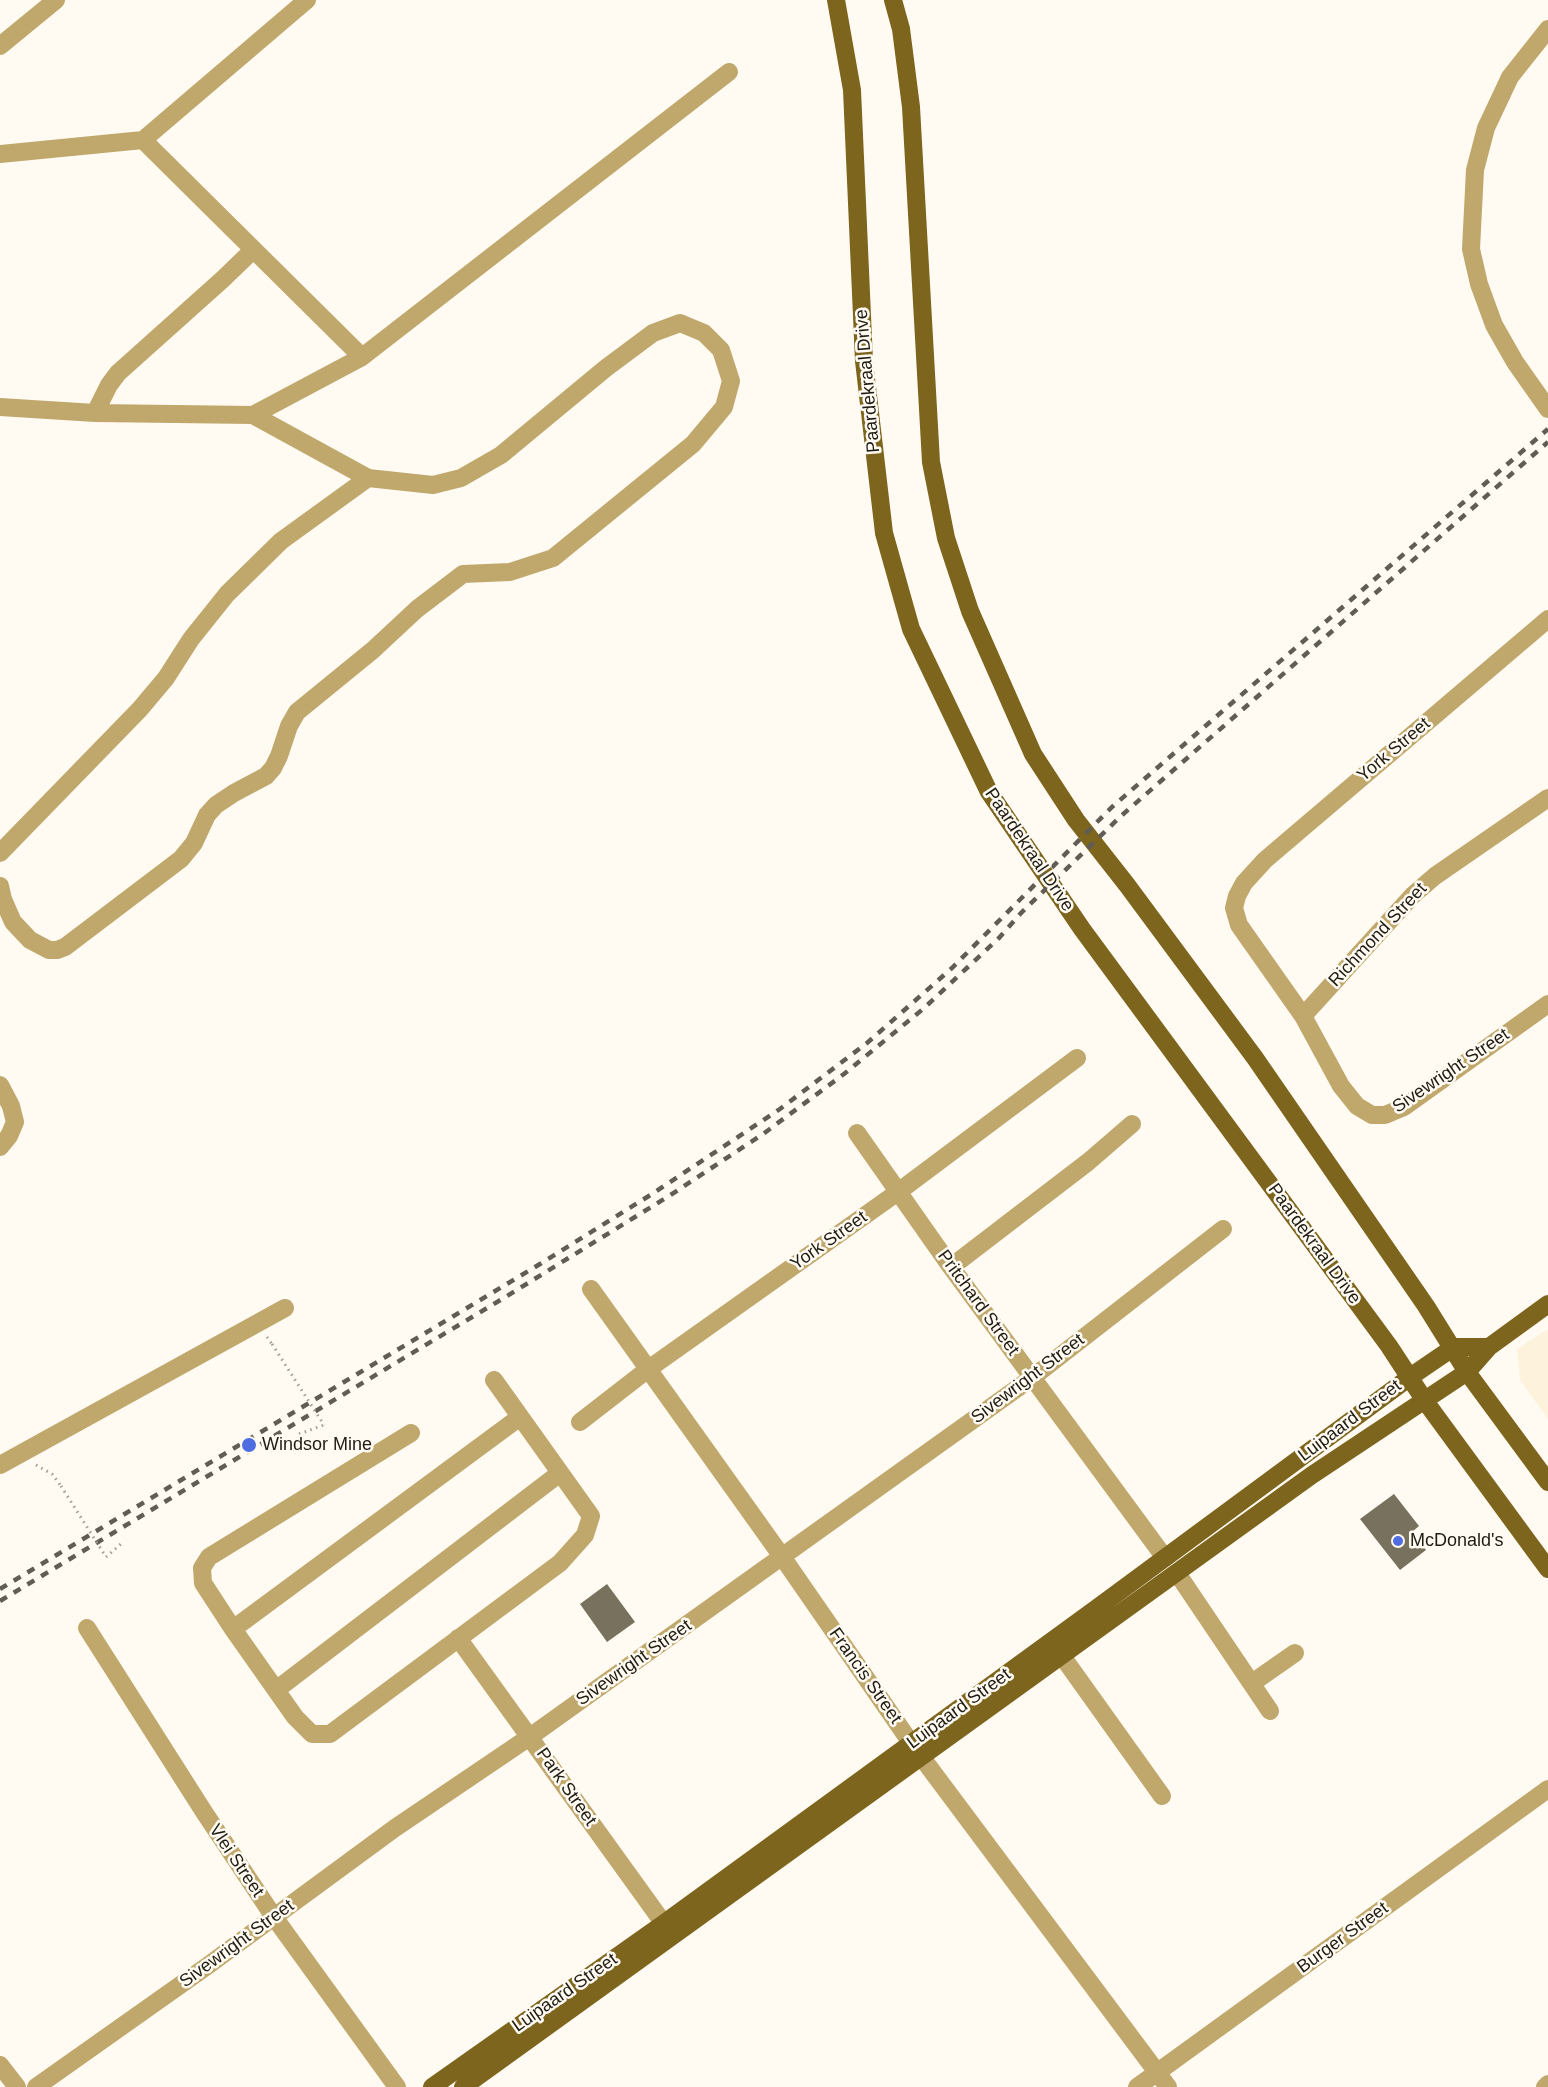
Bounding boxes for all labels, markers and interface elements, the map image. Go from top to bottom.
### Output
street label: Paardekraal Drive [851,308,885,454]
street label: York Street [1353,713,1435,787]
street label: Paardekraal Drive [980,784,1078,916]
street label: Richmond Street [1324,879,1432,991]
street label: Sivewright Street [1389,1024,1513,1118]
street label: Paardekraal Drive [1263,1179,1365,1309]
street label: York Street [787,1207,871,1275]
street label: Pritchard Street [933,1246,1023,1360]
street label: Sivewright Street [967,1329,1089,1429]
street label: Luipaard Street [1294,1375,1406,1467]
place label: Windsor Mine [262,1434,372,1456]
marker: Windsor Mine [240,1436,258,1454]
place label: McDonald's [1410,1530,1503,1552]
marker: McDonald's [1391,1534,1405,1548]
street label: Sivewright Street [572,1615,696,1711]
street label: Francis Street [824,1624,906,1728]
street label: Luipaard Street [903,1664,1015,1754]
street label: Park Street [531,1744,601,1830]
street label: Vlei Street [204,1821,268,1901]
street label: Sivewright Street [176,1895,298,1993]
street label: Burger Street [1293,1898,1393,1978]
street label: Luipaard Street [508,1949,622,2037]

